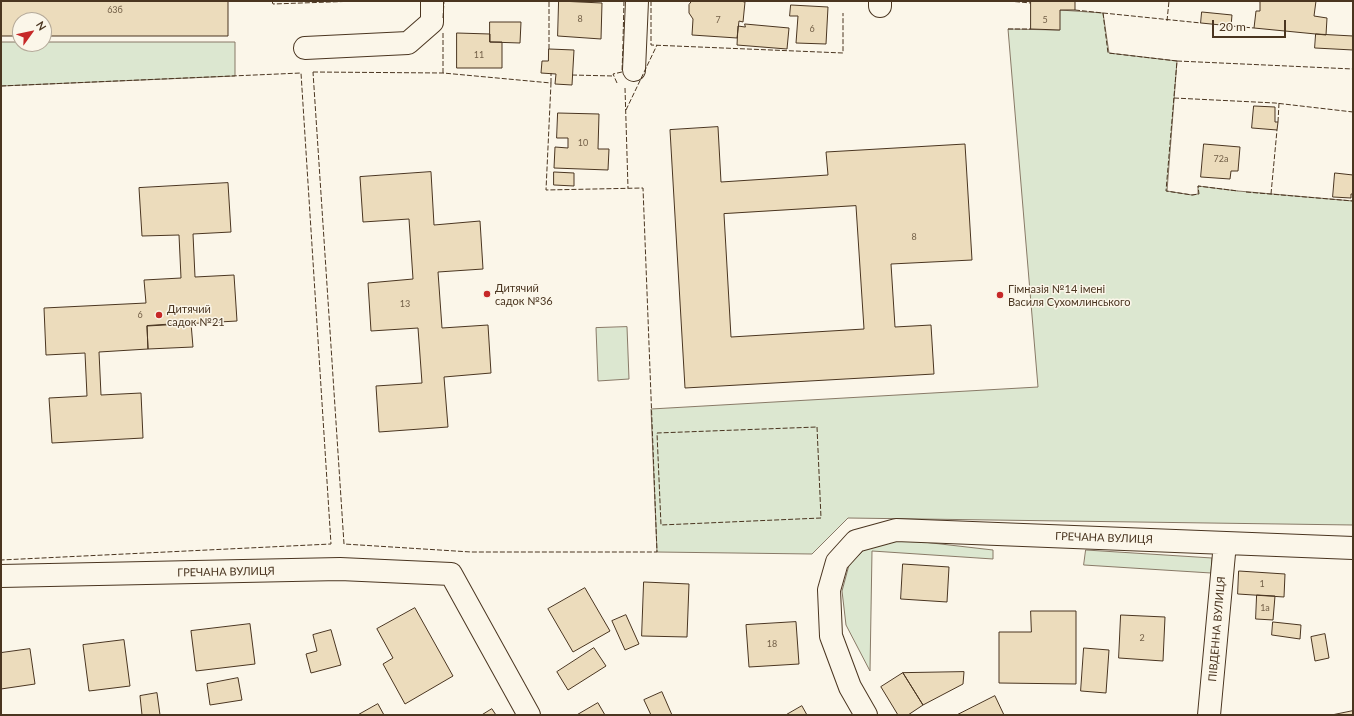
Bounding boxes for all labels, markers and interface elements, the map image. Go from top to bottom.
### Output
house number: 63б [107,5,123,15]
north arrow [12,12,52,52]
scale bar [1214,12,1288,38]
house number: 8 [577,14,583,24]
house number: 7 [715,15,721,25]
house number: 5 [1042,15,1048,25]
text: N [34,19,49,33]
text: 20 m [1219,19,1246,34]
house number: 6 [809,24,815,34]
house number: 11 [474,50,484,60]
house number: 10 [578,138,588,148]
house number: 72а [1214,154,1228,164]
house number: 8 [911,232,917,242]
place label: Дитячий садок №36 [495,281,553,307]
place label: Гімназія №14 імені Василя Сухомлинського [1008,282,1131,308]
marker: Дитячий садок №36 [482,289,492,299]
marker: Гімназія №14 імені Василя Сухомлинського [995,290,1005,300]
house number: 13 [400,299,410,309]
place label: Дитячий садок №21 [167,302,225,328]
house number: 6 [137,310,143,320]
marker: Дитячий садок №21 [154,310,164,320]
street label: ГРЕЧАНА ВУЛИЦЯ [1055,530,1153,546]
street label: ГРЕЧАНА ВУЛИЦЯ [177,565,275,579]
street label: ПІВДЕННА ВУЛИЦЯ [1206,576,1228,682]
house number: 1 [1259,579,1265,589]
house number: 1а [1260,603,1270,613]
house number: 2 [1139,633,1145,643]
house number: 18 [767,639,777,649]

